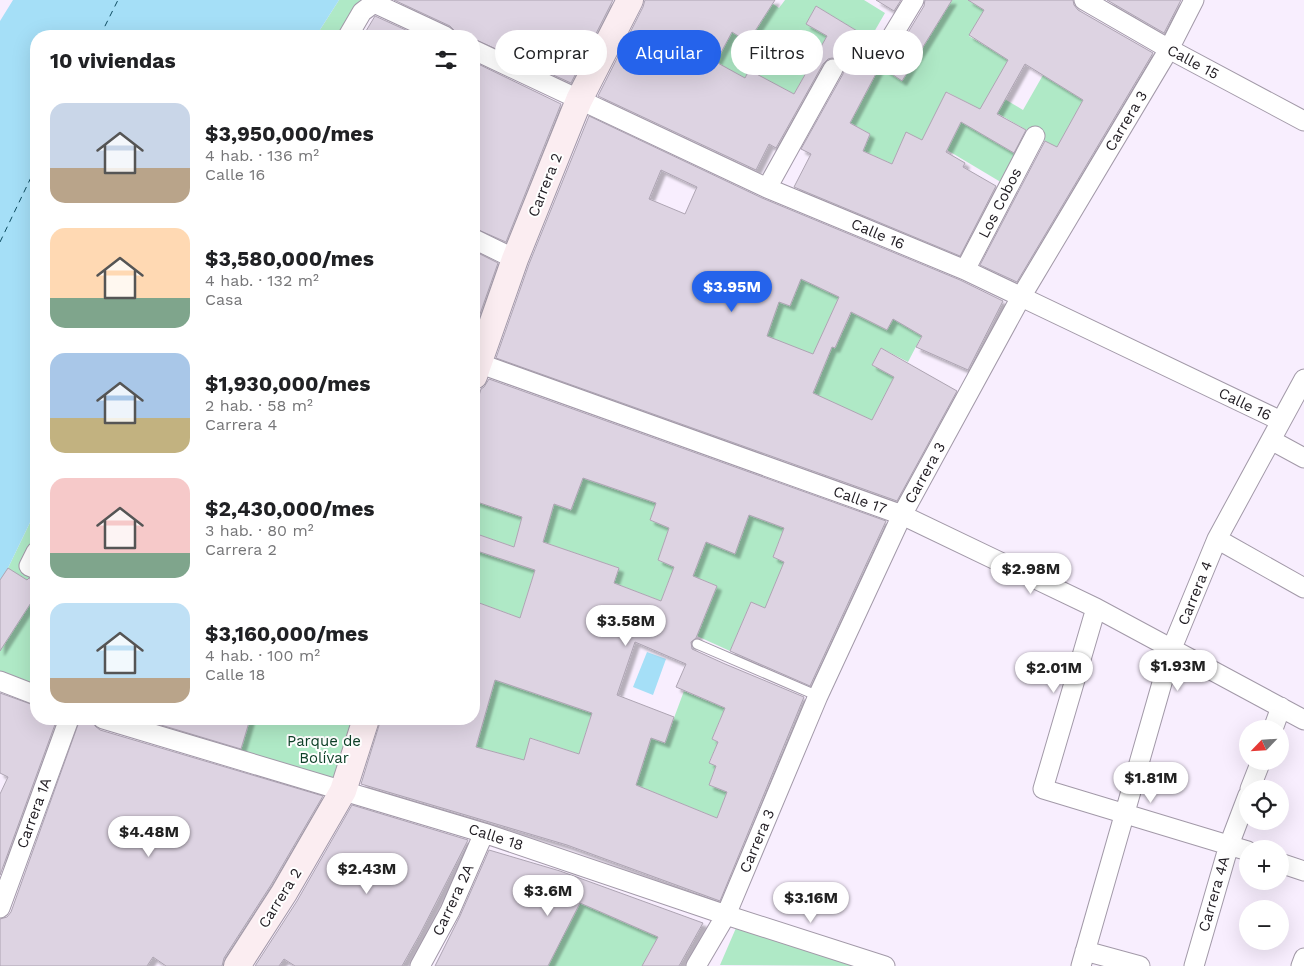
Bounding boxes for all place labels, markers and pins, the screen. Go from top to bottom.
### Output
pin: $3.95M [691,270,773,313]
pin: $2.98M [990,552,1072,595]
pin: $3.58M [585,604,667,647]
pin: $1.93M [1137,650,1219,692]
pin: $2.01M [1013,652,1095,694]
pin: $1.81M [1110,762,1192,804]
pin: $4.48M [108,816,190,858]
pin: $2.43M [326,852,408,895]
pin: $3.6M [513,874,583,917]
pin: $3.16M [770,882,852,924]

